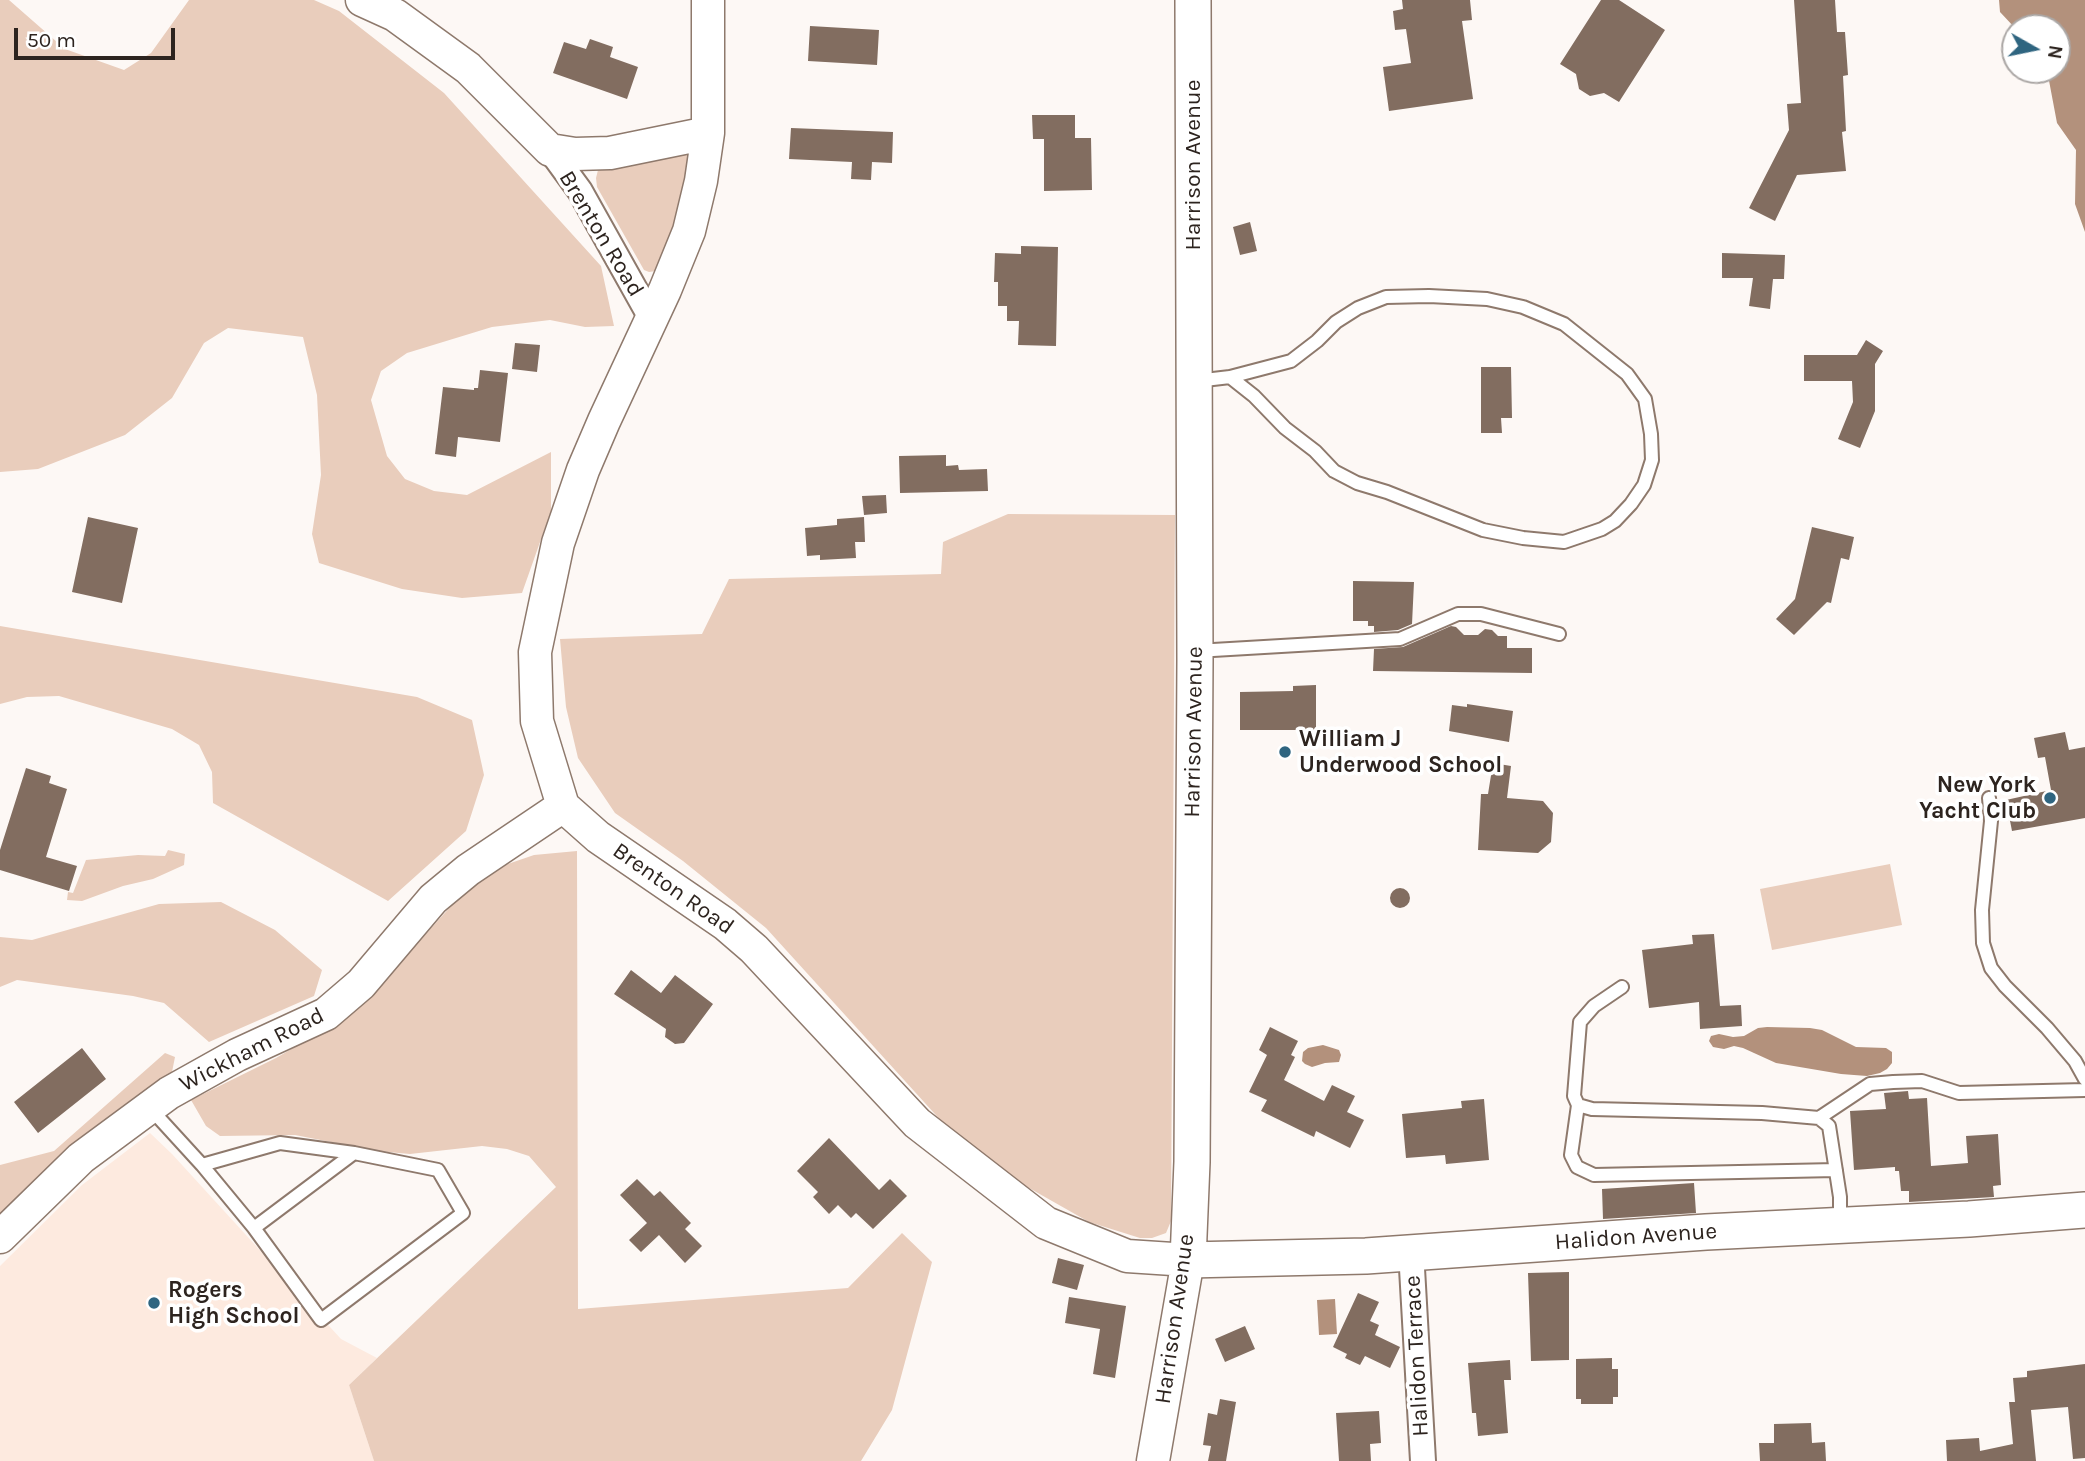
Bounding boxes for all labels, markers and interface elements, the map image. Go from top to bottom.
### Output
scale bar [18,14,178,58]
north arrow [2001,14,2071,84]
text: 50 m [27,28,76,52]
text: N [2043,44,2067,60]
street label: Harrison Avenue [1179,79,1207,251]
street label: Brenton Road [553,166,649,302]
street label: Harrison Avenue [1179,646,1209,818]
place label: William J Underwood School [1299,725,1502,779]
marker: William J Underwood School [1277,744,1293,760]
place label: New York Yacht Club [1919,771,2036,825]
marker: New York Yacht Club [2042,790,2058,806]
street label: Brenton Road [607,837,739,941]
street label: Wickham Road [175,1002,329,1098]
street label: Halidon Avenue [1554,1218,1718,1256]
street label: Harrison Avenue [1149,1232,1201,1406]
street label: Halidon Terrace [1399,1275,1435,1437]
place label: Rogers High School [168,1276,300,1330]
marker: Rogers High School [146,1295,162,1311]

